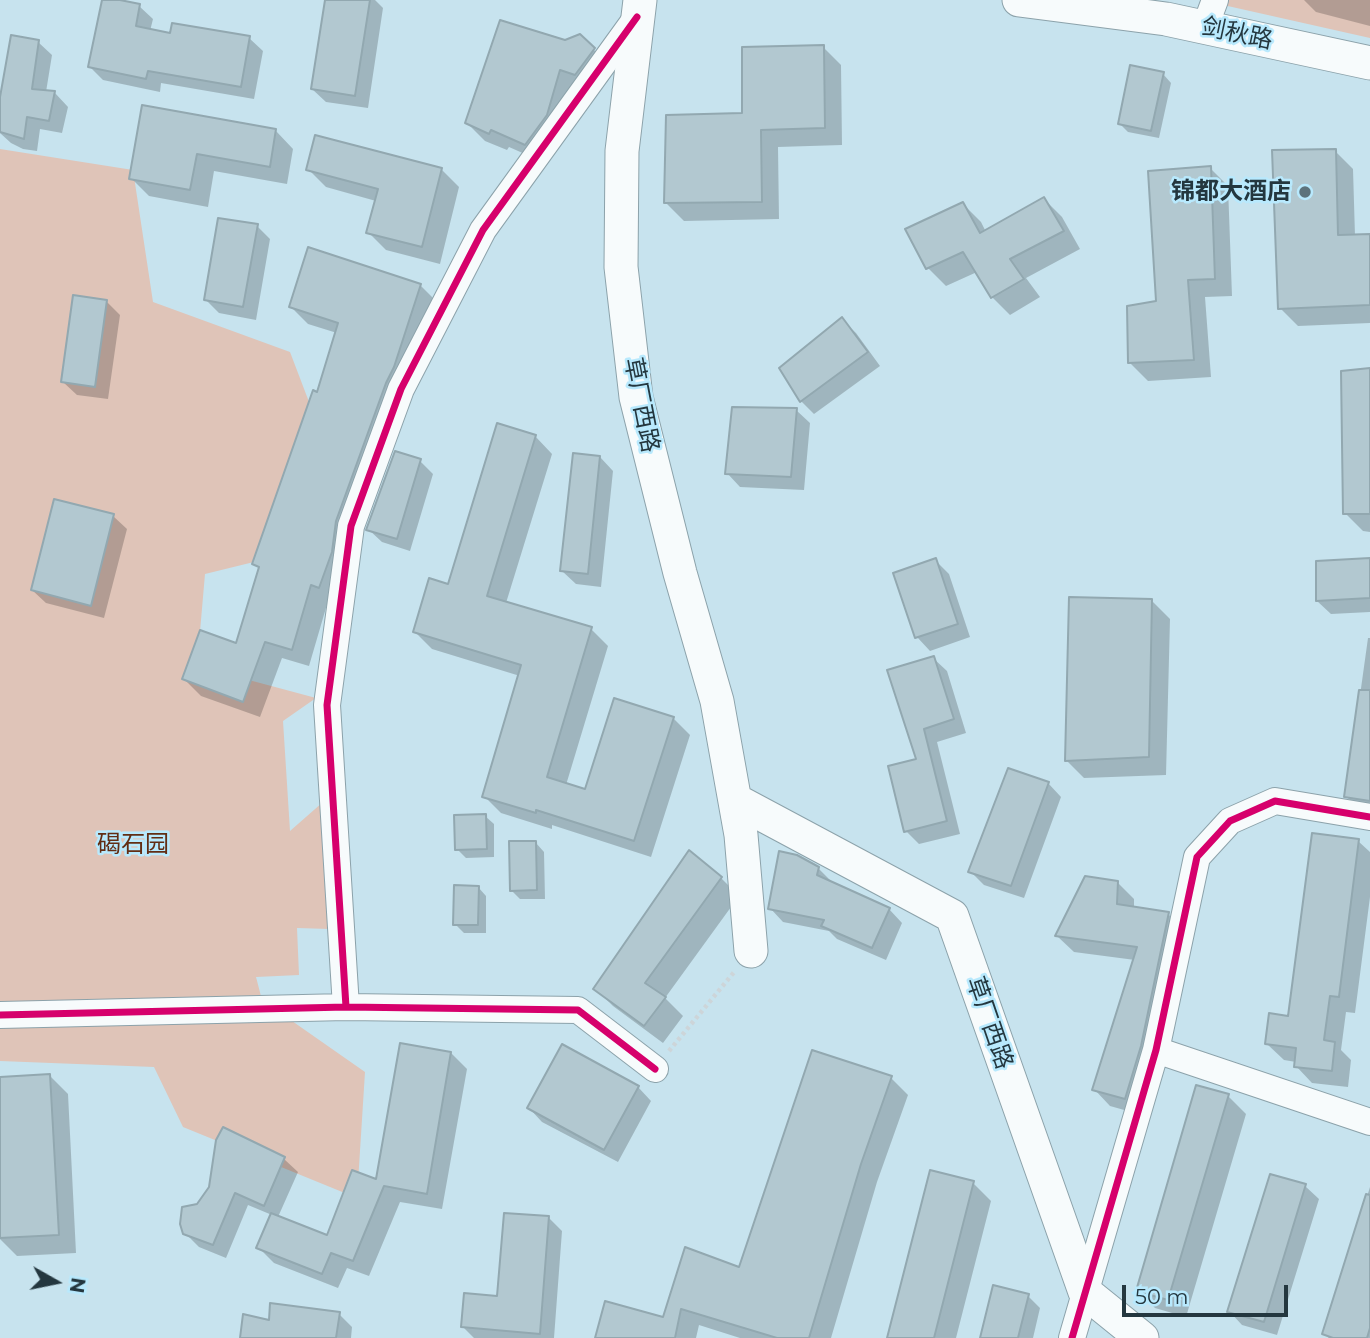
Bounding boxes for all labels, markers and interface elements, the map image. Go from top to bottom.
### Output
street label: 剑秋路 [1199,12,1275,56]
place label: 锦都大酒店 [1171,178,1291,206]
marker: 锦都大酒店 [1297,184,1313,200]
street label: 草厂西路 [618,355,664,455]
park label: 碣石园 [97,831,169,859]
street label: 草厂西路 [960,973,1018,1073]
north arrow [21,1247,91,1317]
scale bar [1125,1272,1291,1316]
text: N [65,1276,90,1295]
text: 50 m [1135,1284,1189,1309]

